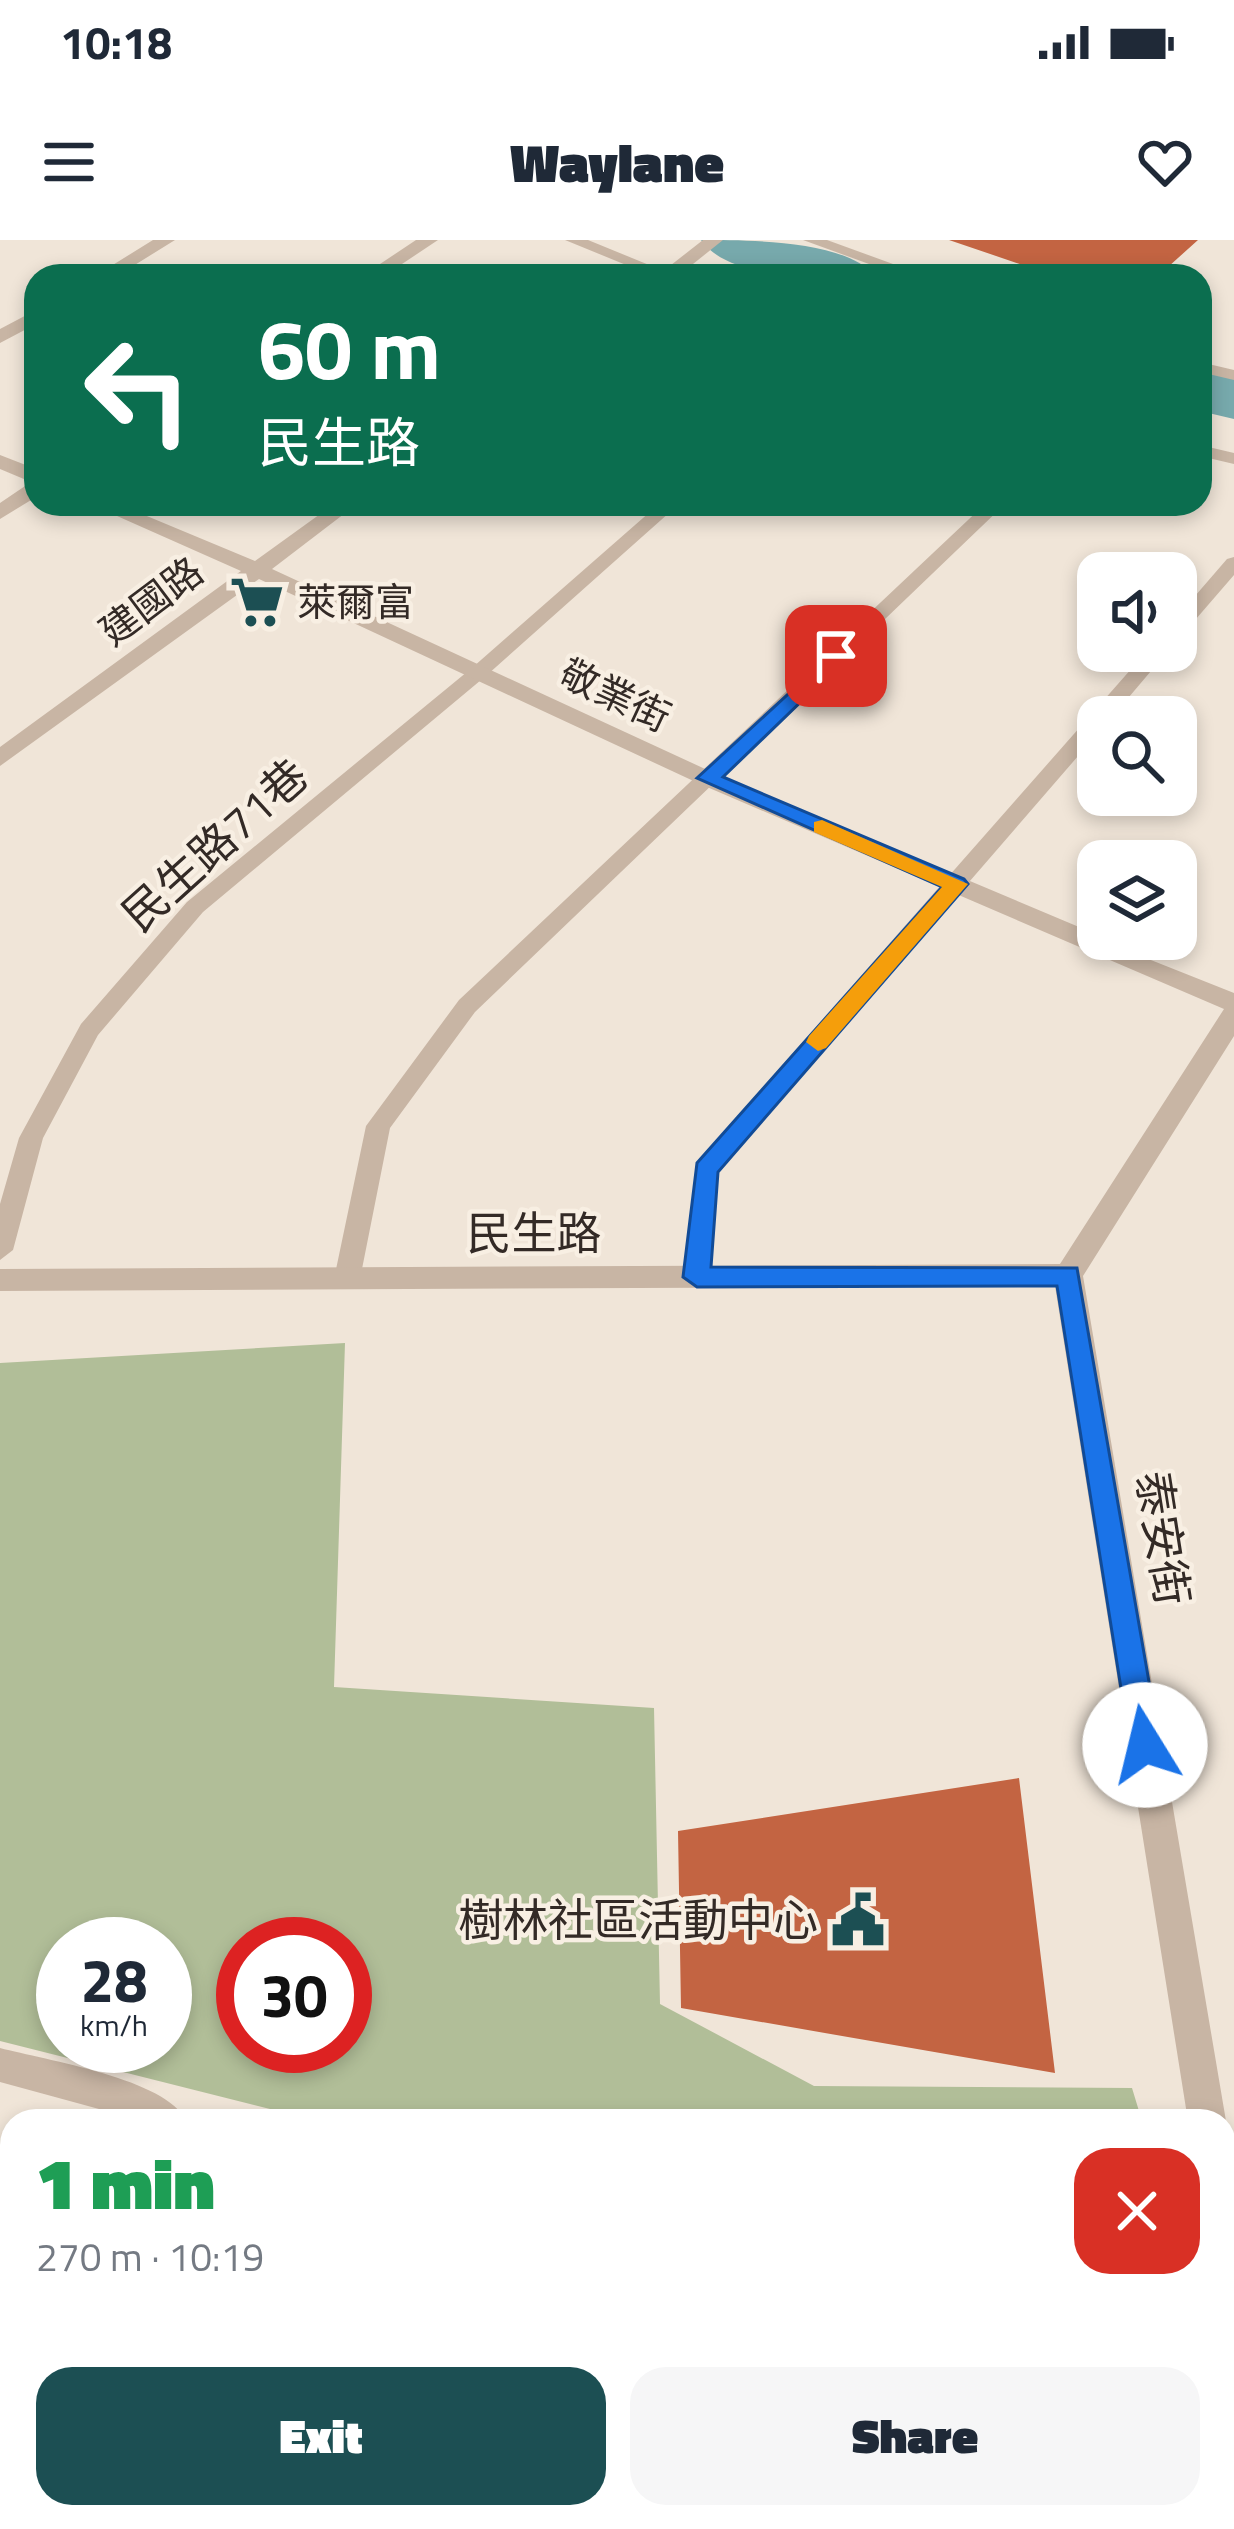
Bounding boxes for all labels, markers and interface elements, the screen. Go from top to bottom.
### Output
text: 10:18 [60,8,172,76]
text: Waylane [510,121,724,203]
icon: menu [36,129,102,195]
icon: heart [1132,129,1198,195]
text: 60 m [258,284,441,412]
icon: left [60,312,216,468]
text: 民生路 [258,401,420,483]
street label: 建國路 [86,542,215,659]
map controls [1077,552,1197,960]
button: sound [1077,552,1197,672]
place label: 萊爾富 [297,572,414,631]
supermarket icon: 萊爾富 [228,573,286,631]
pin [785,605,887,707]
icon: arrive [803,623,869,689]
street label: 敬業街 [550,643,681,746]
button: search [1077,696,1197,816]
street label: 民生路71巷 [106,742,323,947]
button: layers [1077,840,1197,960]
street label: 民生路 [466,1198,602,1266]
street label: 泰安街 [1120,1466,1208,1610]
position arrow [1082,1682,1208,1808]
place label: 樹林社區活動中心 [458,1885,818,1953]
public building icon: 樹林社區活動中心 [829,1891,887,1949]
speed limit sign: 30 [216,1917,372,2073]
text: 28 [80,1934,148,2025]
text: km/h [80,2002,148,2048]
text: 1 min [36,2127,215,2237]
button: close [1074,2148,1200,2274]
text: 270 m · 10:19 [36,2227,264,2286]
button: Exit [36,2367,606,2505]
button: Share [630,2367,1200,2505]

